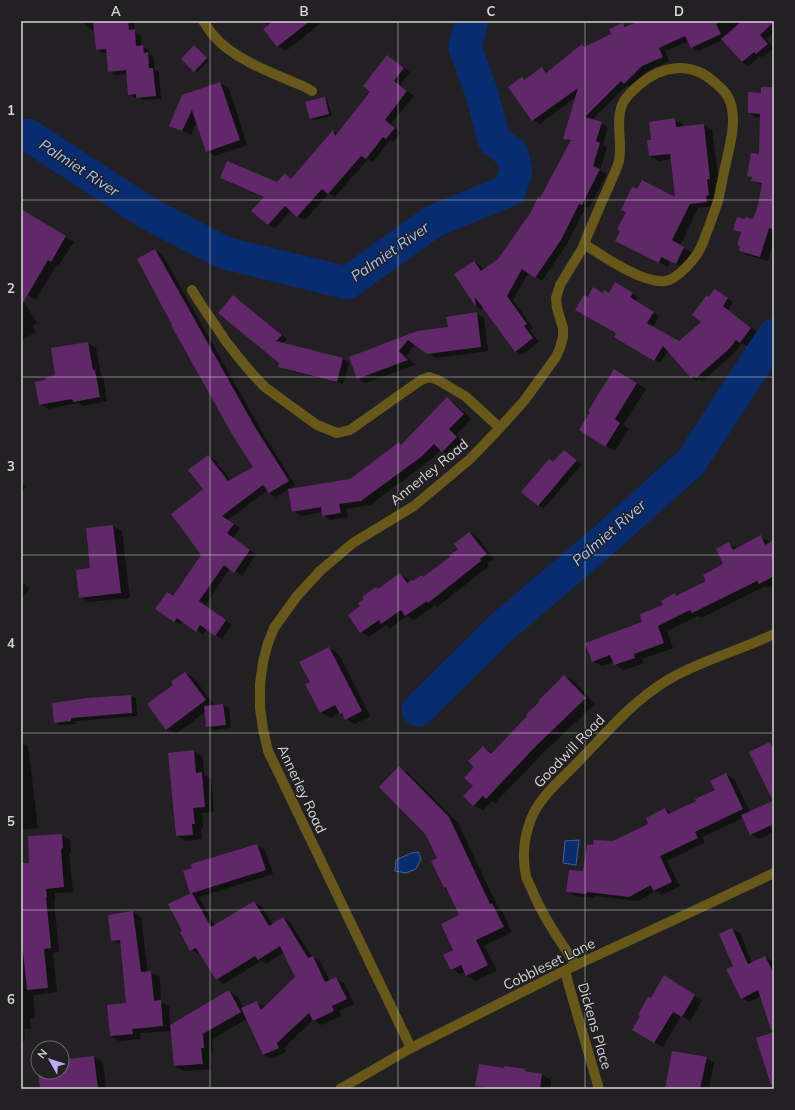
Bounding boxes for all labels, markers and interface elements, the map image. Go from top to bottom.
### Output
text: A [111,3,121,19]
text: B [300,3,309,19]
text: C [487,3,496,19]
text: D [674,3,684,19]
text: 1 [7,102,15,118]
water label: Palmiet River [36,135,123,201]
water label: Palmiet River [347,217,433,286]
text: 2 [7,280,15,296]
street label: Annerley Road [386,435,472,509]
text: 3 [7,458,15,474]
water label: Palmiet River [568,495,650,570]
text: 4 [7,635,15,651]
street label: Goodwill Road [530,711,608,791]
street label: Annerley Road [274,742,330,836]
text: 5 [7,813,15,829]
street label: Cobbleset Lane [500,934,598,994]
street label: Dickens Place [574,981,616,1071]
text: 6 [7,991,15,1007]
north arrow [30,1040,70,1080]
text: N [34,1046,50,1061]

